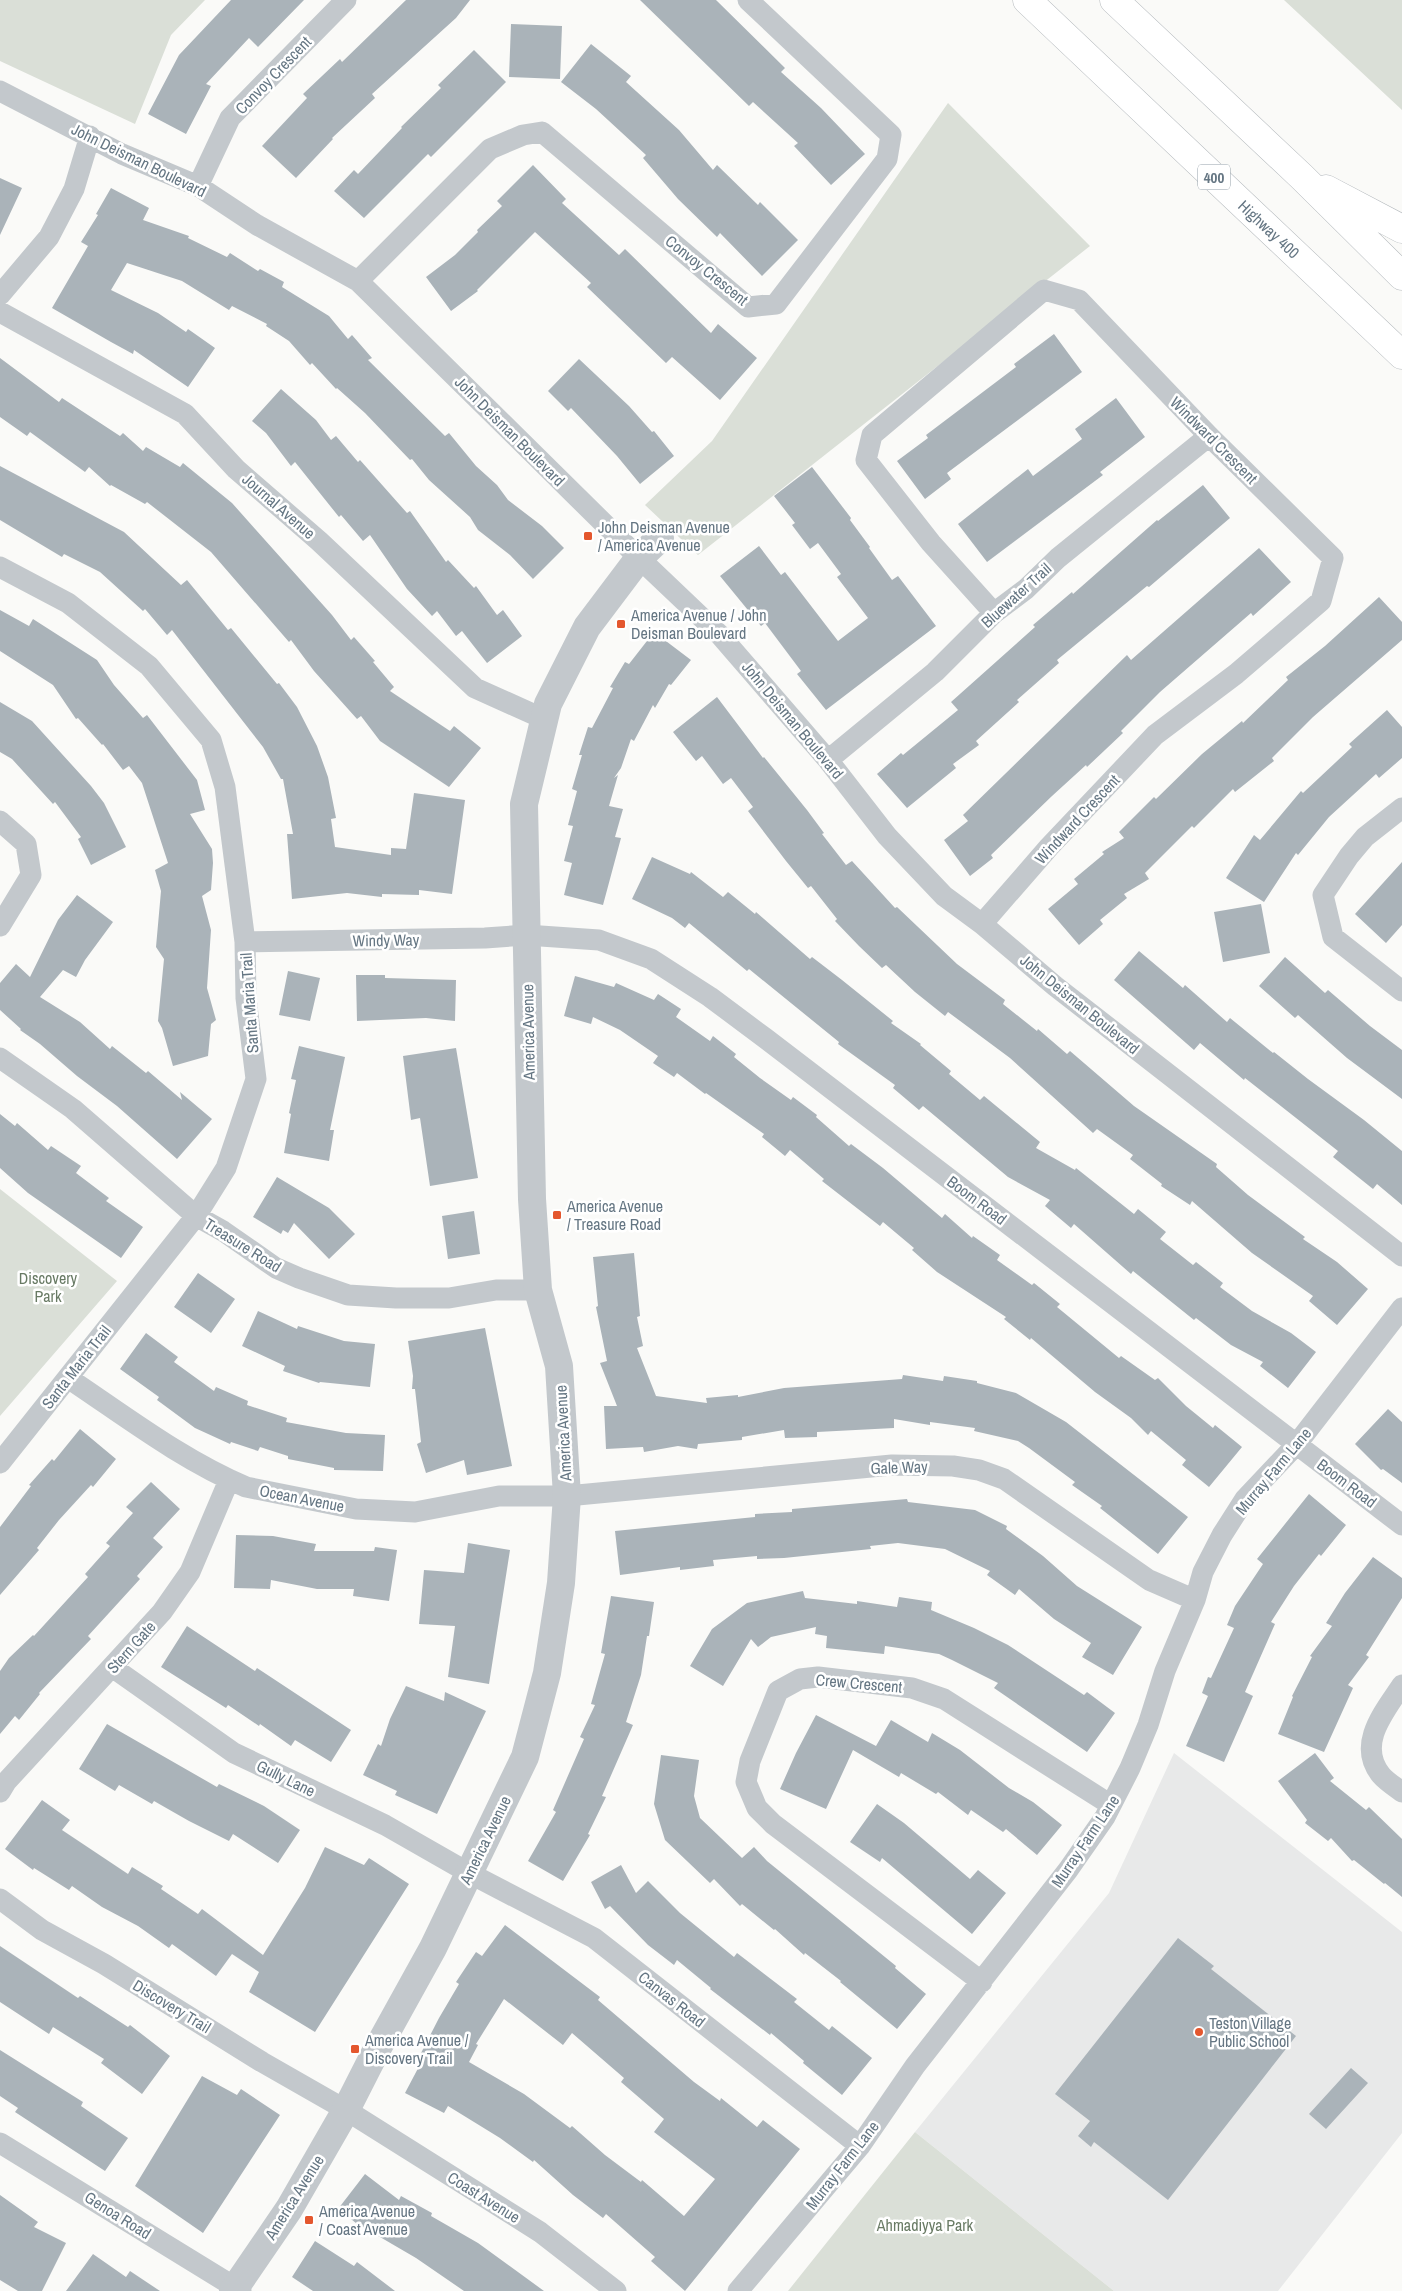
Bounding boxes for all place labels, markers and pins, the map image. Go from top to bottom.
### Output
place label: John Deisman Avenue / America Avenue [598,516,730,556]
marker: John Deisman Avenue / America Avenue [582,530,594,542]
place label: America Avenue / John Deisman Boulevard [630,604,766,644]
marker: America Avenue / John Deisman Boulevard [615,618,627,630]
place label: America Avenue / Treasure Road [566,1195,663,1235]
marker: America Avenue / Treasure Road [551,1209,563,1221]
place label: Teston Village Public School [1209,2012,1291,2052]
marker: Teston Village Public School [1193,2026,1205,2038]
place label: America Avenue / Discovery Trail [364,2029,469,2069]
marker: America Avenue / Discovery Trail [349,2043,361,2055]
place label: America Avenue / Coast Avenue [318,2200,415,2240]
marker: America Avenue / Coast Avenue [303,2214,315,2226]

